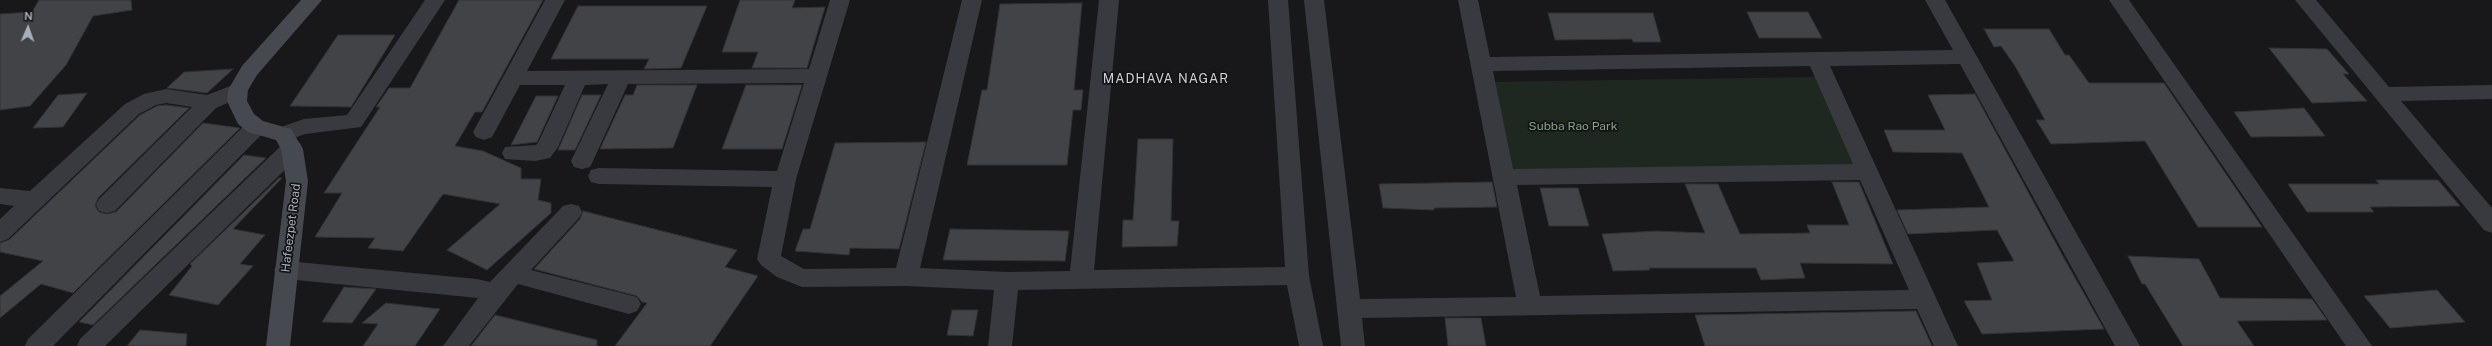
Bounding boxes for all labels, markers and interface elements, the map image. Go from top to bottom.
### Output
north arrow [8,8,48,48]
text: N [24,10,33,22]
district label: MADHAVA NAGAR [1103,71,1229,87]
park label: Subba Rao Park [1529,119,1617,133]
street label: Hafeezpet Road [278,183,304,273]

